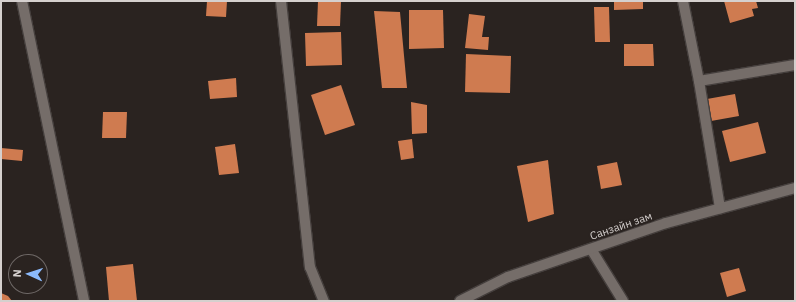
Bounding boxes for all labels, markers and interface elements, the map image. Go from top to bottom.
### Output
street label: Санзайн зам [588,209,654,243]
north arrow [8,254,48,294]
text: N [10,269,24,278]

